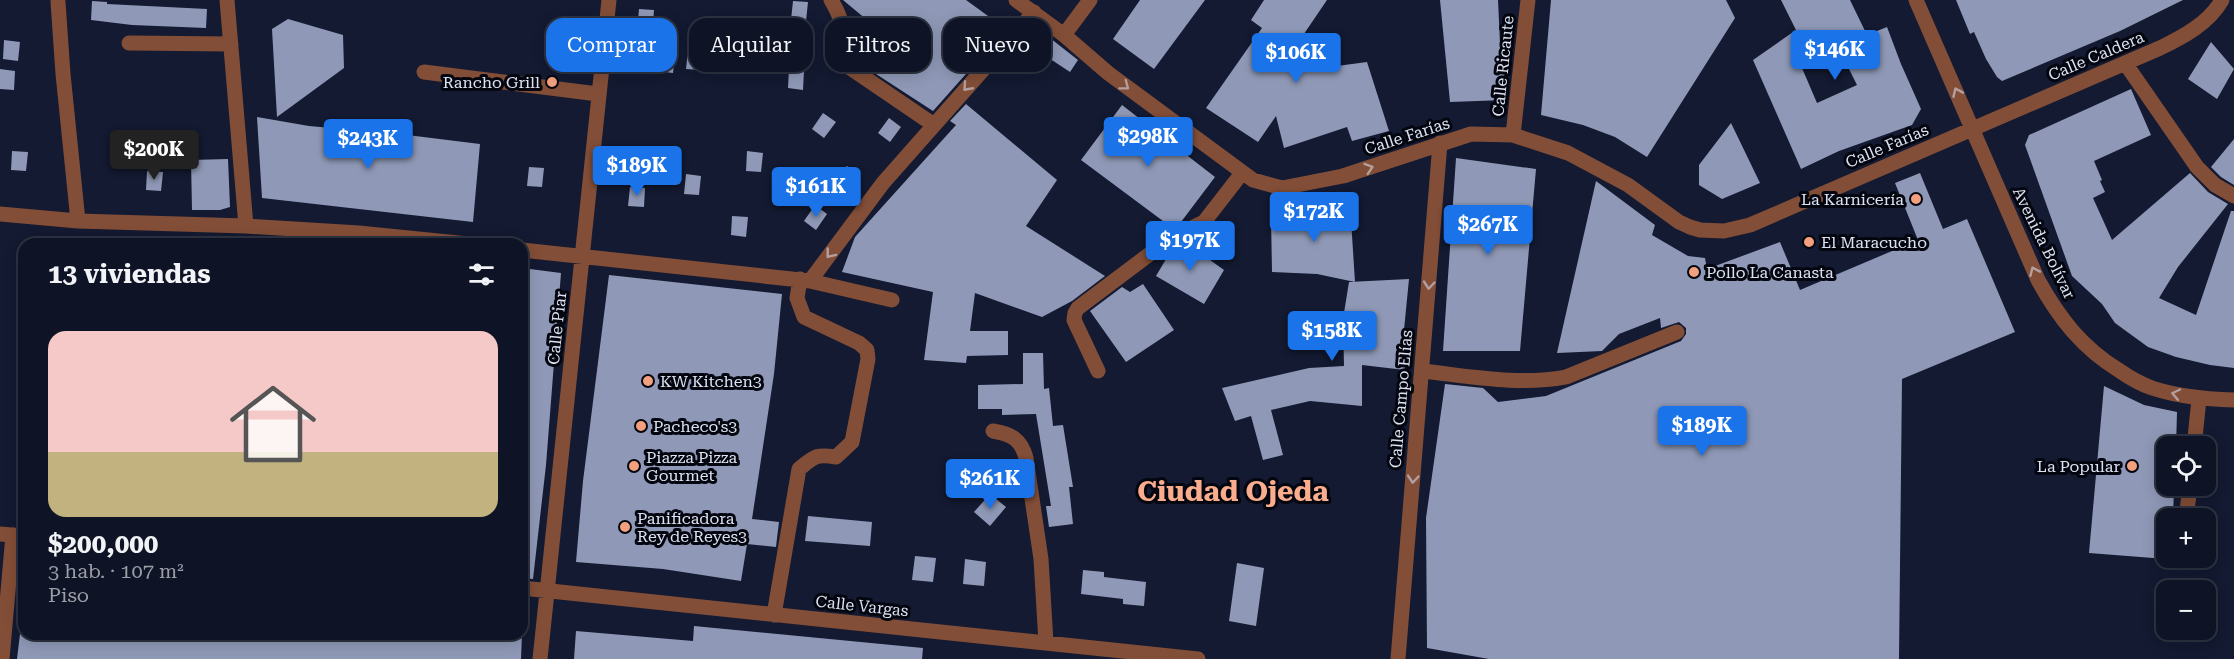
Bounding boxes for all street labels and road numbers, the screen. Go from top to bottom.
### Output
street label: Calle Ricaute [1488,14,1518,117]
street label: Calle Caldera [2045,27,2147,85]
street label: Calle Farías [1362,113,1452,159]
street label: Calle Farías [1843,120,1932,172]
street label: Avenida Bolívar [2009,184,2079,302]
street label: Calle Piar [544,290,570,366]
street label: Calle Campo Elías [1385,329,1417,469]
street label: Calle Vargas [815,592,910,620]

